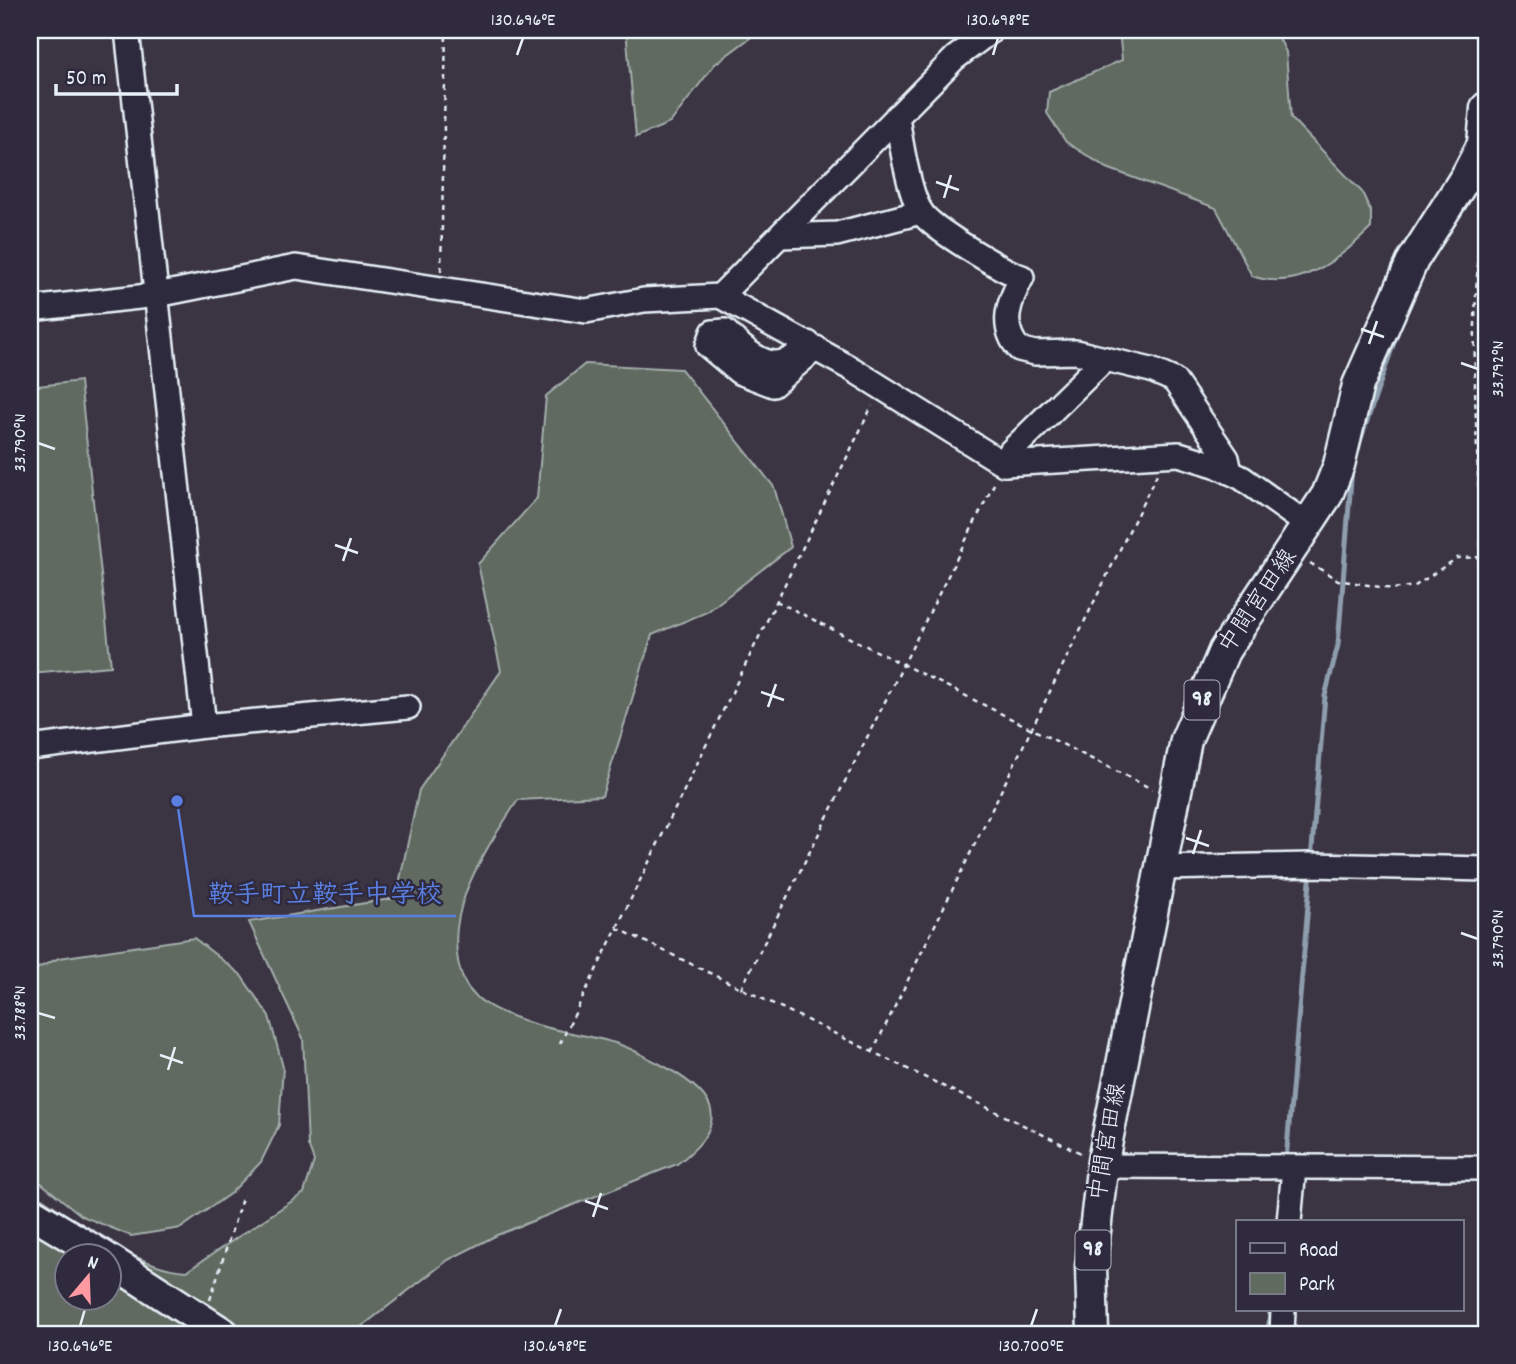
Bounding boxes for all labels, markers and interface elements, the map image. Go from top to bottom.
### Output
text: 130.696°E [491,9,555,34]
text: 130.698°E [967,9,1029,34]
scale bar [56,52,177,96]
text: 50 m [66,65,106,95]
text: 33.792°N [1487,341,1512,397]
text: 33.790°N [9,414,34,472]
street label: 中間宮田線 [1211,543,1307,661]
road number: 98 [1184,680,1220,720]
callout: 鞍手町立鞍手中学校 [194,869,456,916]
text: 鞍手町立鞍手中学校 [208,878,442,915]
text: 33.790°N [1487,910,1512,968]
text: 33.788°N [9,986,34,1040]
street label: 中間宮田線 [1082,1080,1136,1204]
legend [1236,1220,1464,1312]
road number: 98 [1076,1231,1110,1270]
text: Road [1299,1237,1338,1267]
north arrow [52,1242,122,1312]
text: N [84,1250,101,1279]
text: Park [1299,1271,1335,1301]
text: 130.696°E [48,1335,112,1360]
text: 130.698°E [524,1335,586,1360]
text: 130.700°E [998,1335,1064,1360]

